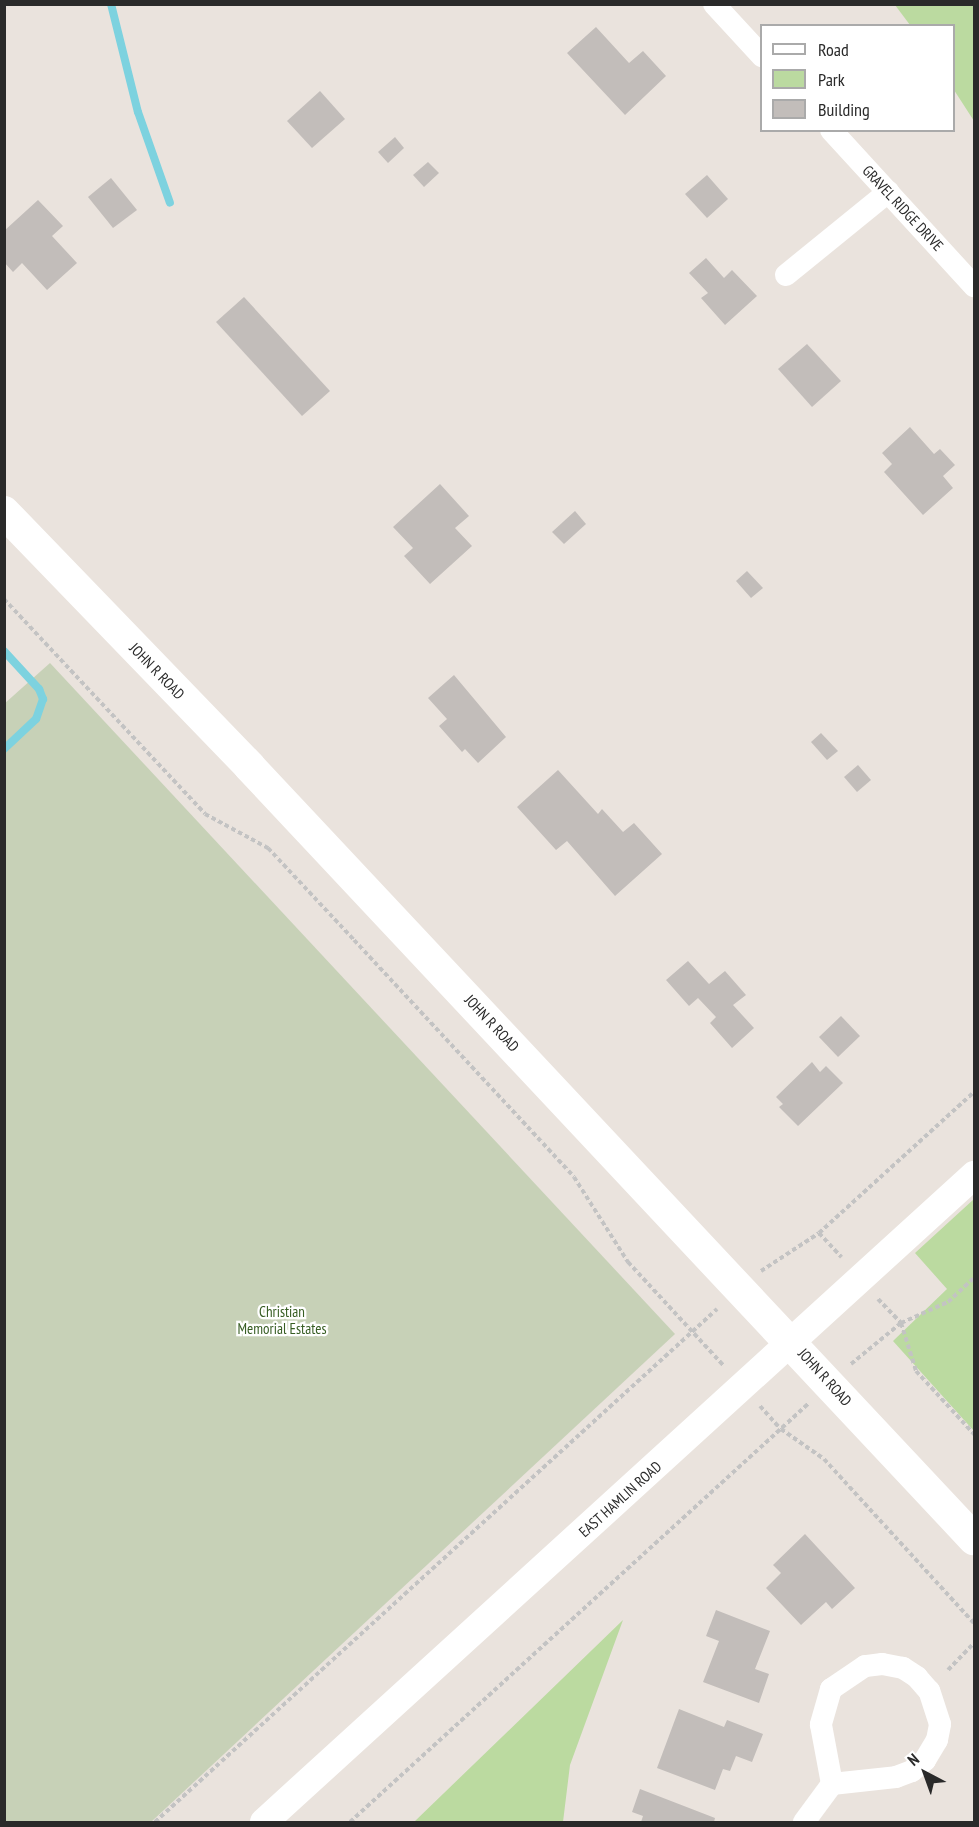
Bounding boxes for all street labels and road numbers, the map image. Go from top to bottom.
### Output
street label: GRAVEL RIDGE DRIVE [859,161,947,255]
street label: JOHN R ROAD [126,639,188,703]
street label: JOHN R ROAD [461,991,523,1055]
street label: JOHN R ROAD [794,1345,856,1409]
street label: EAST HAMLIN ROAD [575,1457,665,1541]

